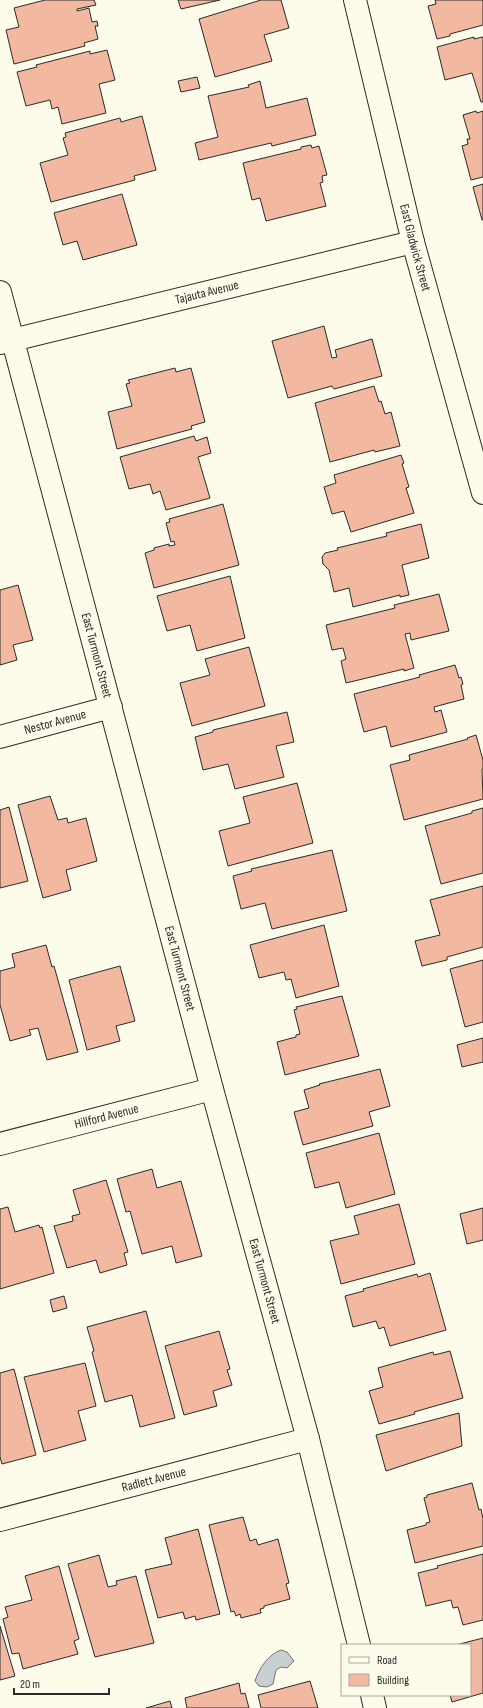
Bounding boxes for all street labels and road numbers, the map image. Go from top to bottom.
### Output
street label: East Gladwick Street [396,202,434,293]
street label: Tajauta Avenue [173,277,240,308]
street label: East Turmont Street [78,611,116,700]
street label: Nestor Avenue [22,706,88,738]
street label: East Turmont Street [161,924,199,1013]
street label: Hillford Avenue [73,1100,140,1132]
street label: East Turmont Street [245,1237,284,1325]
street label: Radlett Avenue [120,1463,188,1496]

